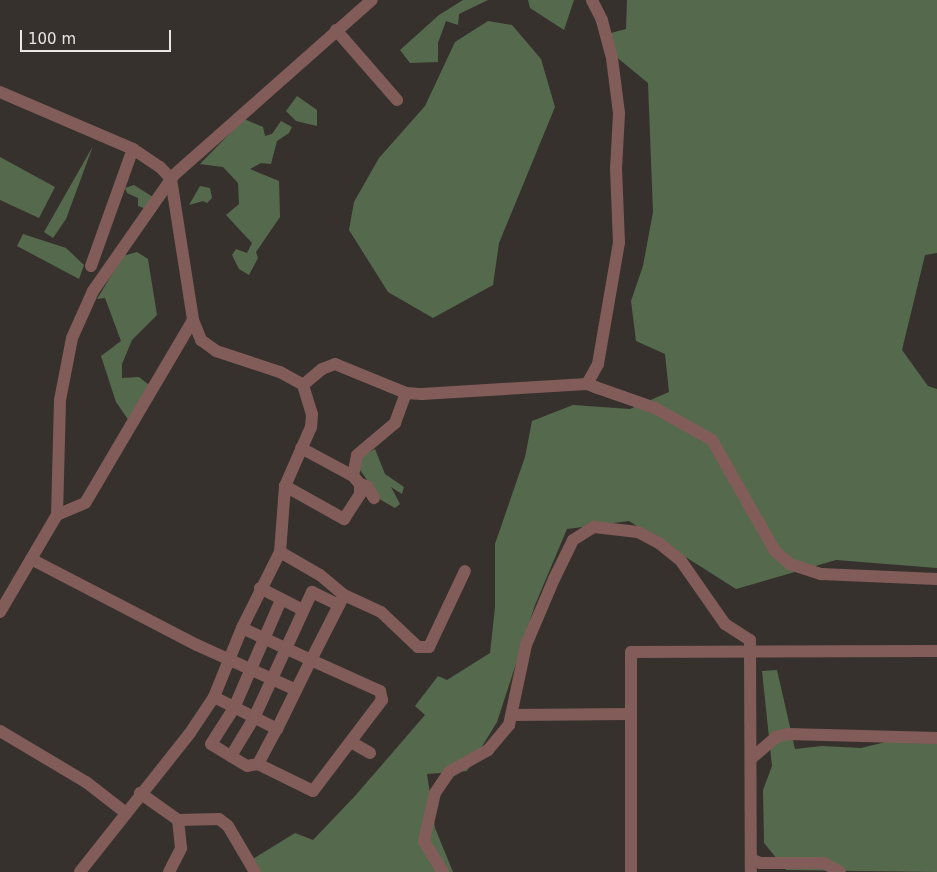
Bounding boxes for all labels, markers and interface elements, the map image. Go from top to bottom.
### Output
scale bar [22,20,174,52]
text: 100 m [28,30,76,48]

